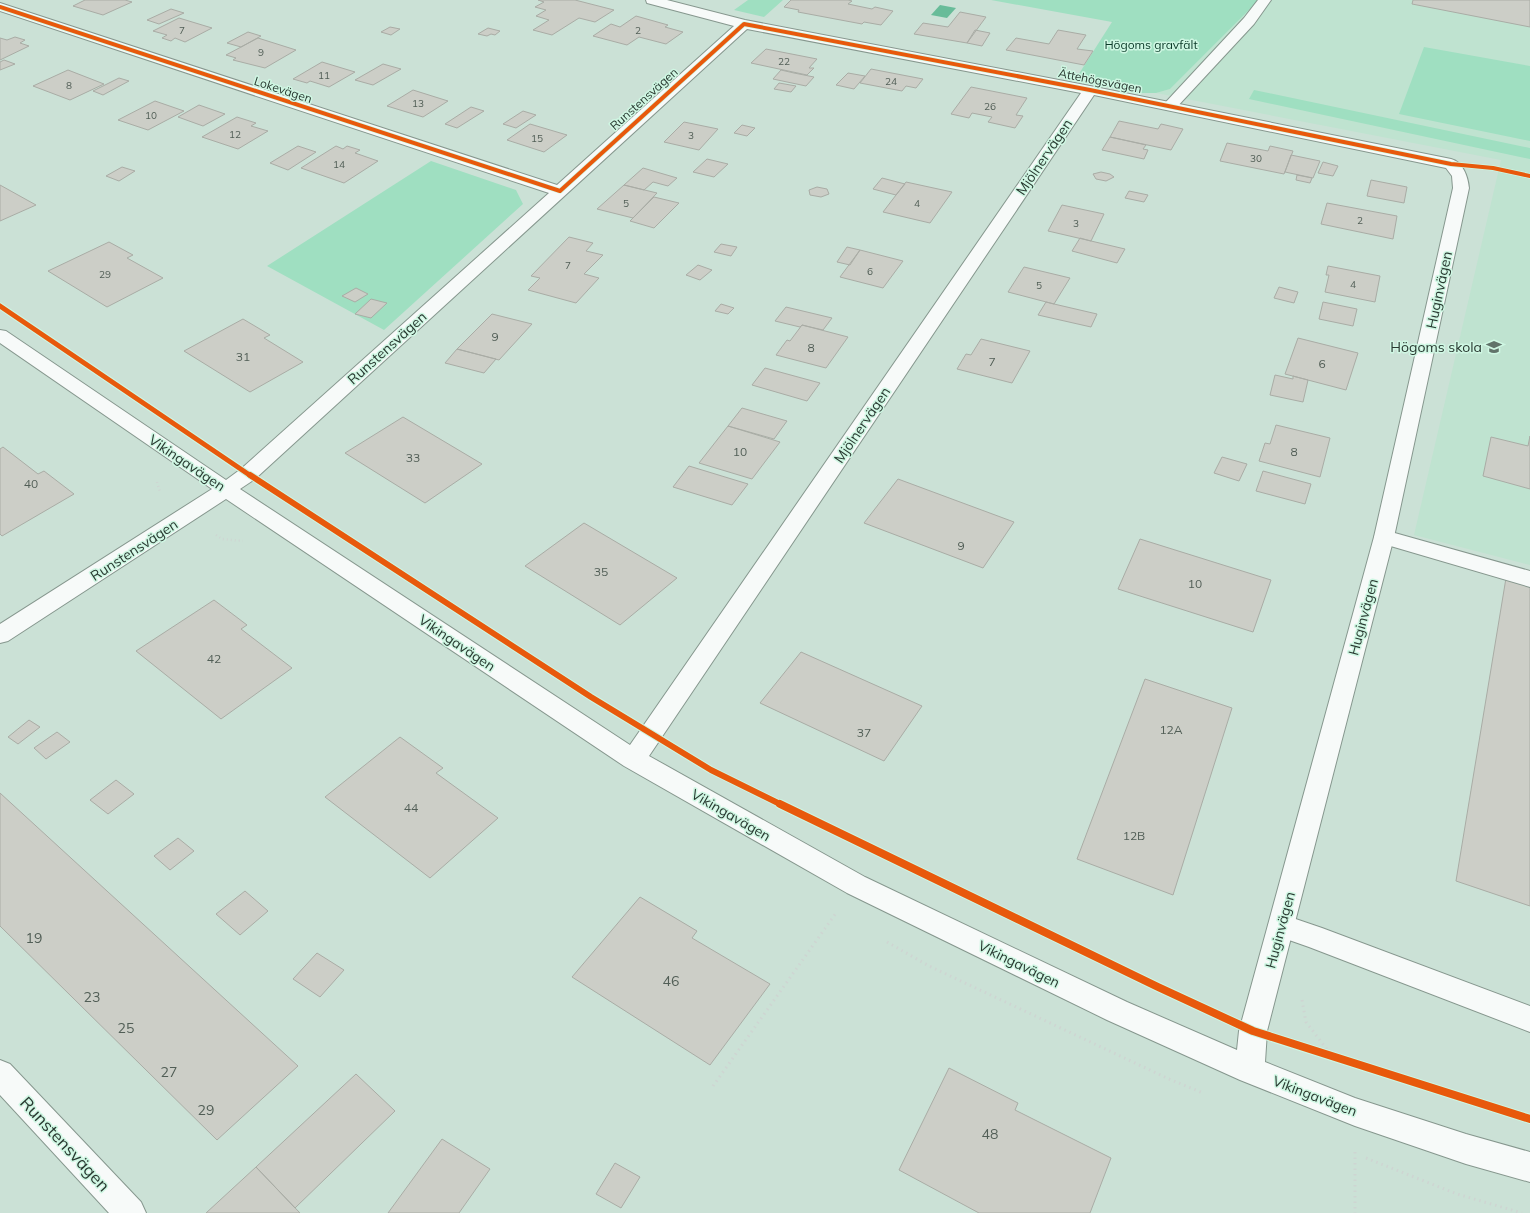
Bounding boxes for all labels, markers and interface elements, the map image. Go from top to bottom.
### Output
house number: 7 [179,24,185,37]
house number: 2 [635,24,641,37]
park label: Högoms gravfält [1104,37,1198,52]
house number: 9 [258,46,264,59]
house number: 22 [778,55,790,68]
street label: Runstensvägen [607,64,681,133]
street label: Ättehögsvägen [1057,65,1143,96]
house number: 11 [318,69,330,82]
street label: Lokevägen [252,73,314,106]
house number: 24 [885,75,897,88]
house number: 8 [66,79,72,92]
house number: 13 [412,97,424,110]
house number: 26 [984,100,996,113]
house number: 10 [145,109,157,122]
street label: Mjölnervägen [1012,115,1076,199]
house number: 12 [229,128,241,141]
house number: 3 [688,129,694,142]
house number: 15 [531,132,543,145]
house number: 30 [1250,152,1262,165]
house number: 14 [333,158,345,171]
house number: 5 [623,197,629,210]
house number: 4 [914,197,920,210]
house number: 2 [1357,214,1363,227]
house number: 3 [1073,217,1079,230]
street label: Huginvägen [1422,250,1456,330]
house number: 7 [565,259,571,272]
house number: 6 [867,265,873,278]
house number: 29 [99,268,111,281]
house number: 4 [1350,278,1356,291]
house number: 5 [1036,279,1042,292]
street label: Runstensvägen [344,308,430,388]
house number: 9 [491,329,499,344]
place label: Högoms skola [1390,338,1482,356]
school or university icon: Högoms skola [1485,338,1503,356]
house number: 8 [807,340,815,355]
house number: 31 [236,349,250,364]
house number: 7 [988,354,996,369]
house number: 6 [1318,356,1326,371]
street label: Mjölnervägen [830,383,894,467]
street label: Vikingavägen [145,431,229,495]
house number: 10 [733,444,747,459]
house number: 8 [1290,444,1298,459]
house number: 33 [406,450,420,465]
house number: 40 [24,476,38,491]
street label: Runstensvägen [87,515,181,585]
house number: 9 [957,538,965,553]
house number: 35 [594,564,608,579]
house number: 10 [1188,576,1202,591]
street label: Huginvägen [1344,577,1382,657]
street label: Vikingavägen [415,611,499,675]
house number: 42 [207,651,221,666]
house number: 12A [1159,722,1183,737]
house number: 37 [857,725,871,740]
street label: Vikingavägen [688,785,774,845]
house number: 44 [404,800,418,815]
house number: 12B [1123,828,1145,843]
street label: Huginvägen [1261,890,1299,970]
house number: 19 [26,929,42,947]
street label: Vikingavägen [975,936,1063,992]
house number: 46 [663,972,679,990]
house number: 23 [84,988,100,1006]
house number: 25 [118,1019,134,1037]
house number: 27 [161,1063,177,1081]
street label: Vikingavägen [1270,1072,1360,1120]
street label: Runstensvägen [16,1092,115,1195]
house number: 29 [198,1101,214,1119]
house number: 48 [982,1125,998,1143]

